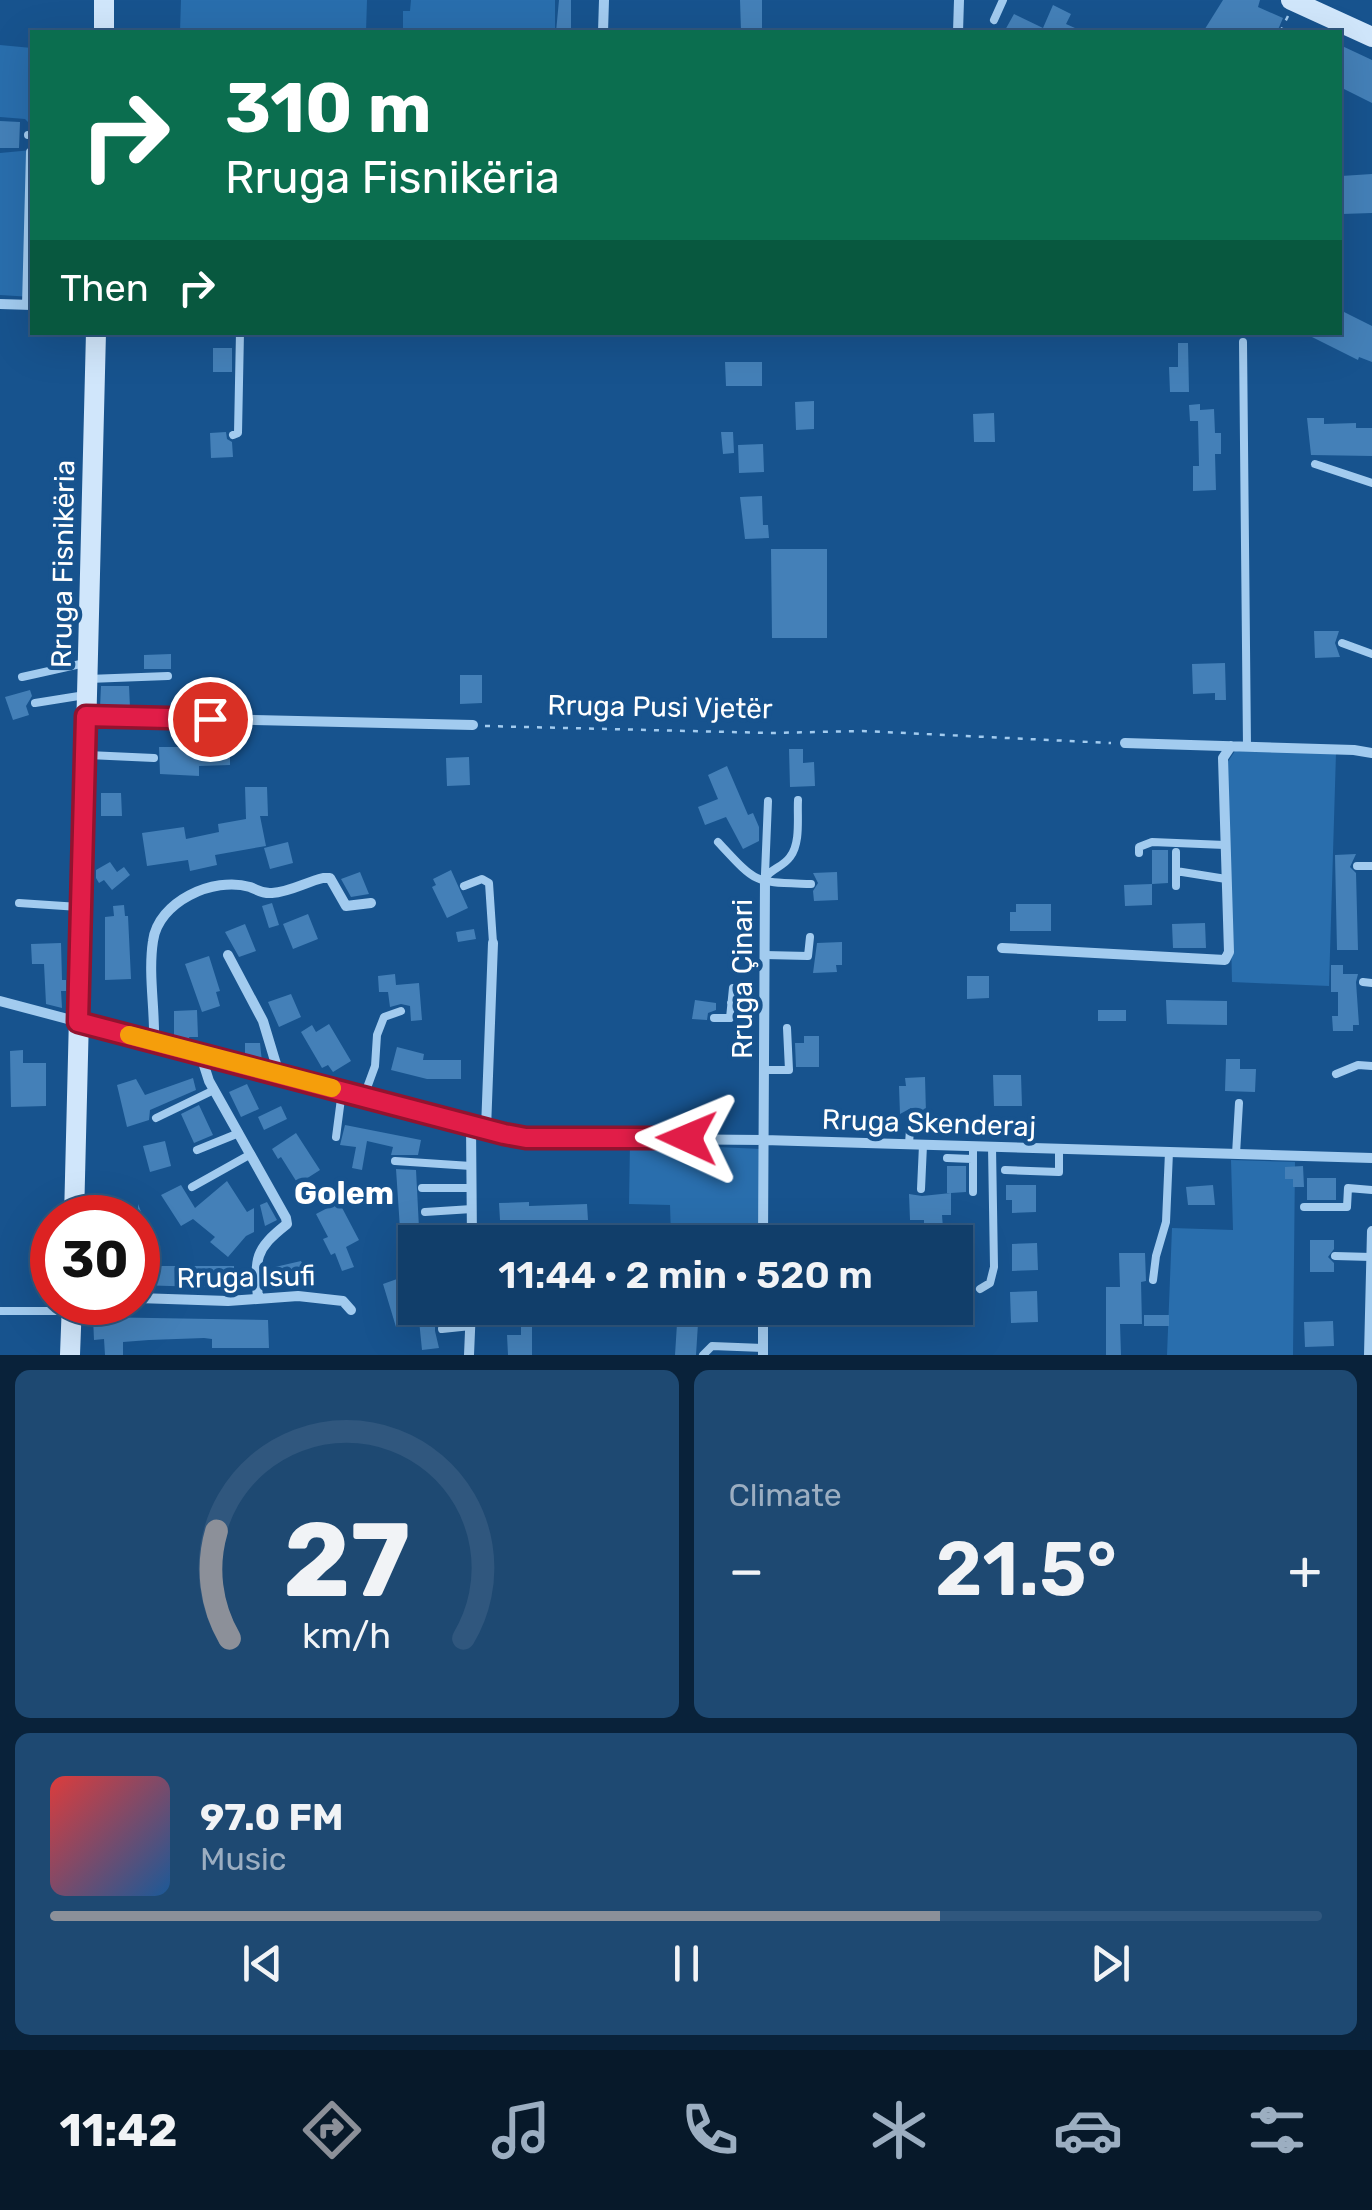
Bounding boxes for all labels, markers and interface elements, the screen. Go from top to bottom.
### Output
text: 310 m [225,67,432,150]
icon: right [60,70,190,200]
text: Rruga Fisnikëria [225,151,560,204]
icon: right [169,260,224,315]
text: Then [60,265,149,311]
street label: Rruga Fisnikëria [45,460,81,668]
pin [168,677,253,762]
street label: Rruga Pusi Vjetër [547,689,773,725]
icon: arrive [183,692,238,747]
street label: Rruga Çinari [726,899,759,1059]
position arrow [635,1086,739,1190]
street label: Rruga Skenderaj [821,1103,1037,1143]
district label: Golem [294,1174,394,1212]
speed limit sign: 30 [30,1195,160,1325]
text: 11:44 · 2 min · 520 m [498,1252,873,1298]
street label: Rruga Isufi [176,1259,316,1295]
text: Climate [729,1476,842,1514]
text: 27 [283,1499,410,1622]
text: 21.5° [935,1525,1117,1614]
text: − [729,1538,764,1603]
text: + [1288,1538,1322,1603]
text: km/h [302,1615,391,1657]
text: 97.0 FM [200,1794,343,1840]
text: Music [200,1840,286,1878]
icon: previous [235,1936,290,1991]
icon: pause [659,1936,714,1991]
icon: next [1083,1936,1138,1991]
icon: directions [297,2095,367,2165]
icon: music [486,2095,556,2165]
icon: phone [675,2095,745,2165]
icon: climate [864,2095,934,2165]
icon: car [1053,2095,1123,2165]
icon: filters [1242,2095,1312,2165]
text: 11:42 [60,2104,177,2157]

